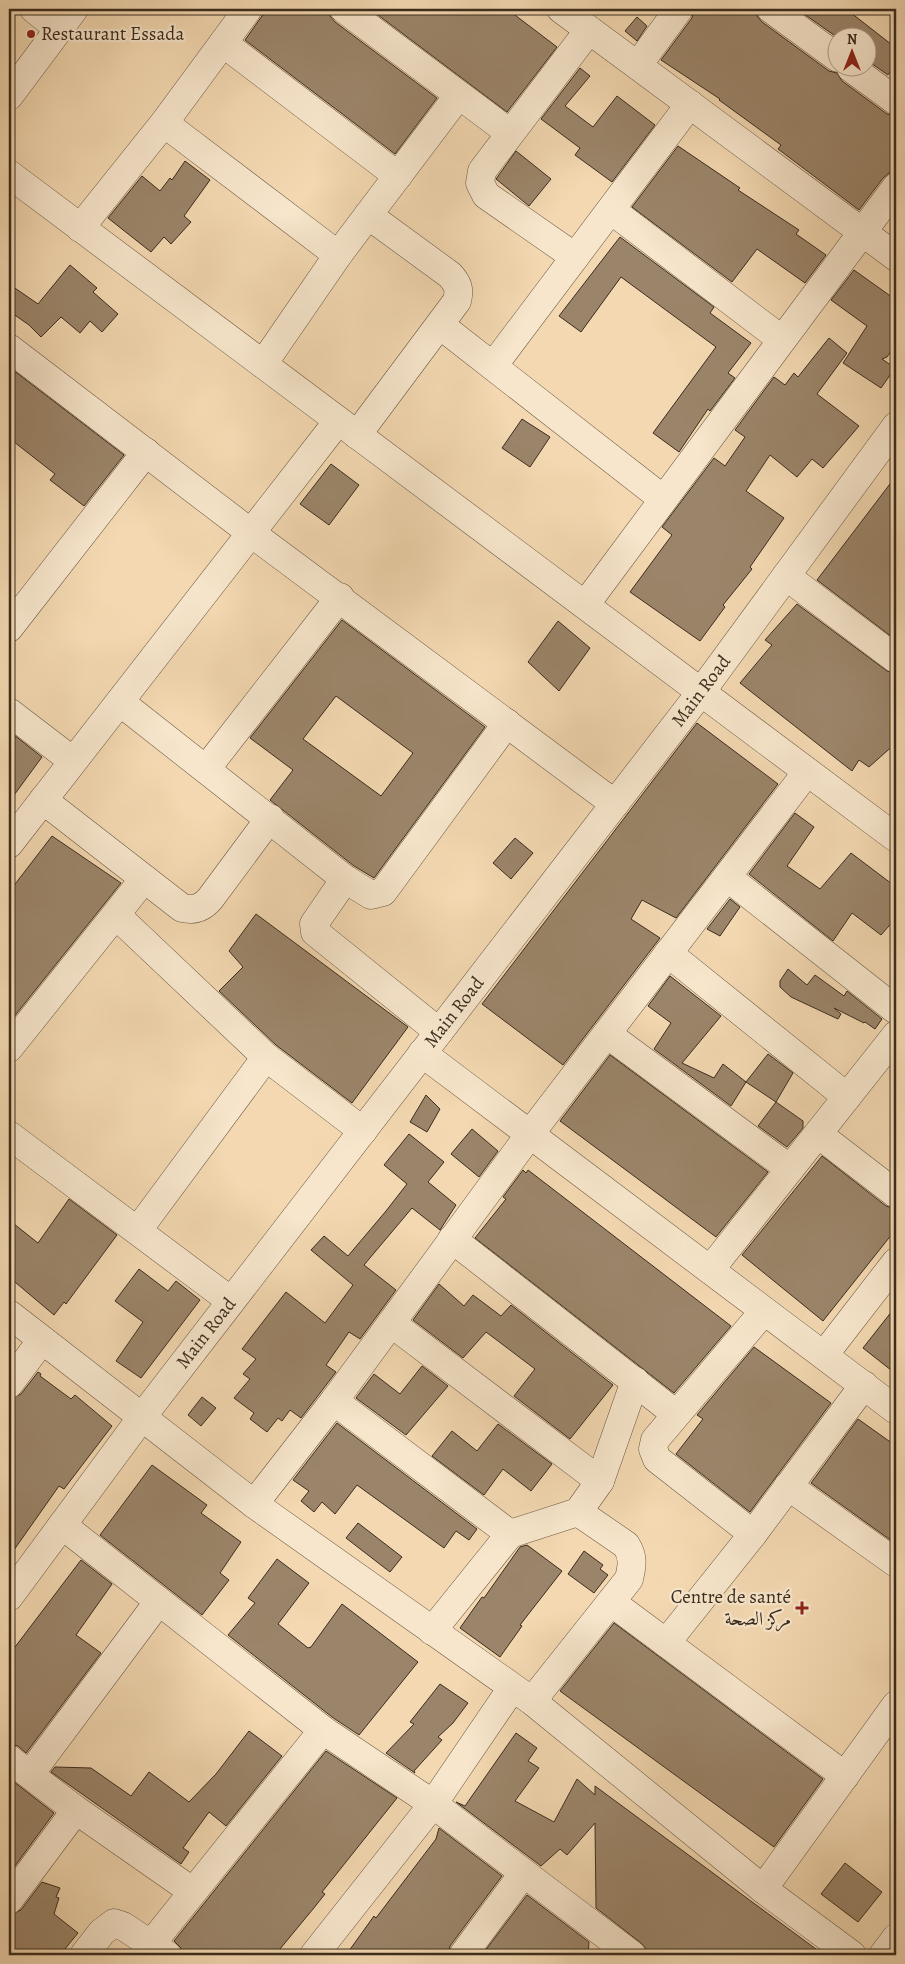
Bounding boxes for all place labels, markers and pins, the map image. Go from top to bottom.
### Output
place label: Restaurant Essada [41,21,185,47]
marker: Restaurant Essada [25,28,37,40]
place label: Centre de santé مركز الصحة [671,1584,791,1632]
marker: Centre de santé مركز الصحة [795,1601,809,1615]

